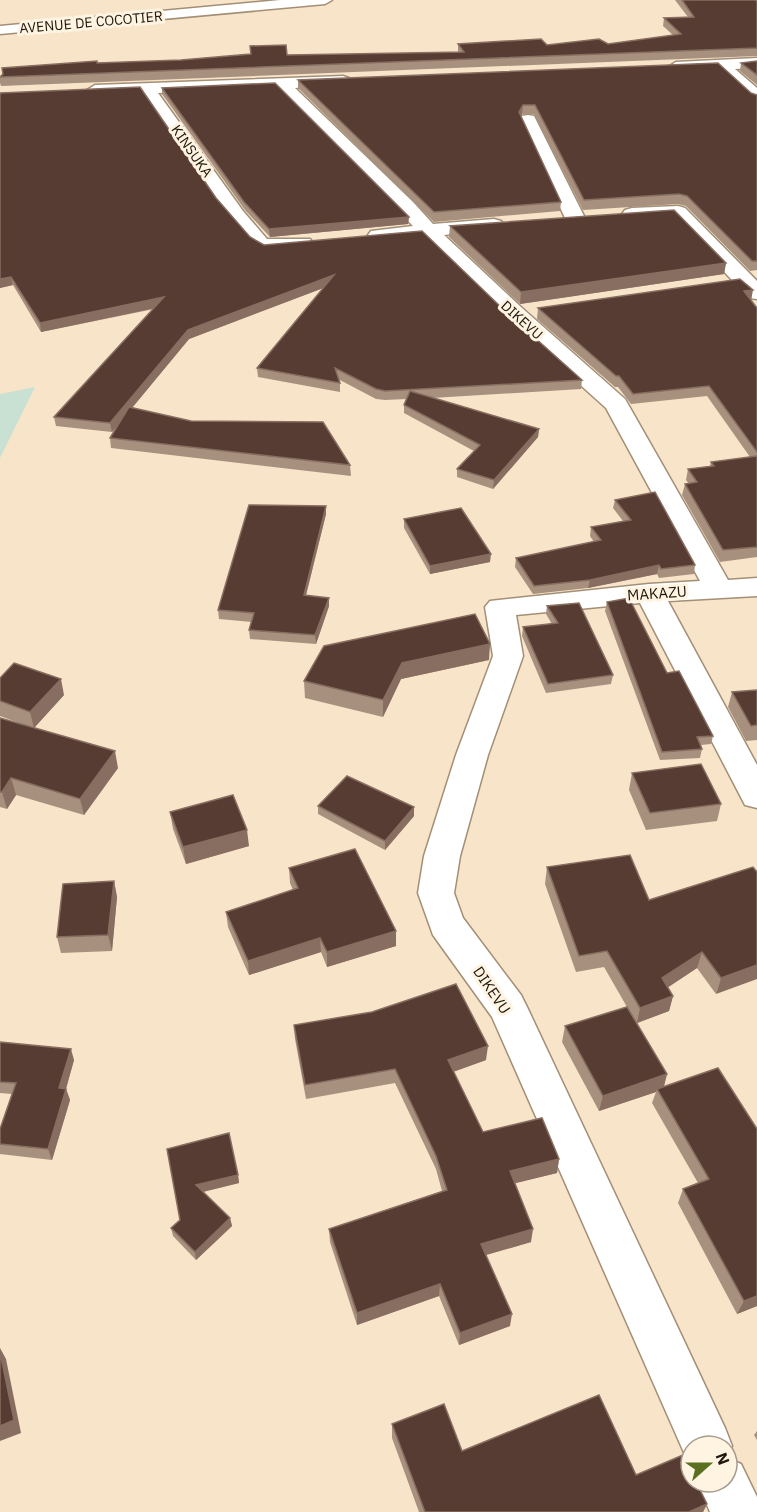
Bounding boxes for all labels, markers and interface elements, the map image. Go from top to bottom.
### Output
street label: AVENUE DE COCOTIER [18,7,164,37]
street label: KINSUKA [167,121,217,181]
street label: DIKEVU [497,297,547,343]
street label: MAKAZU [627,581,687,605]
street label: DIKEVU [469,963,515,1017]
north arrow [679,1434,739,1494]
text: N [712,1450,734,1468]

